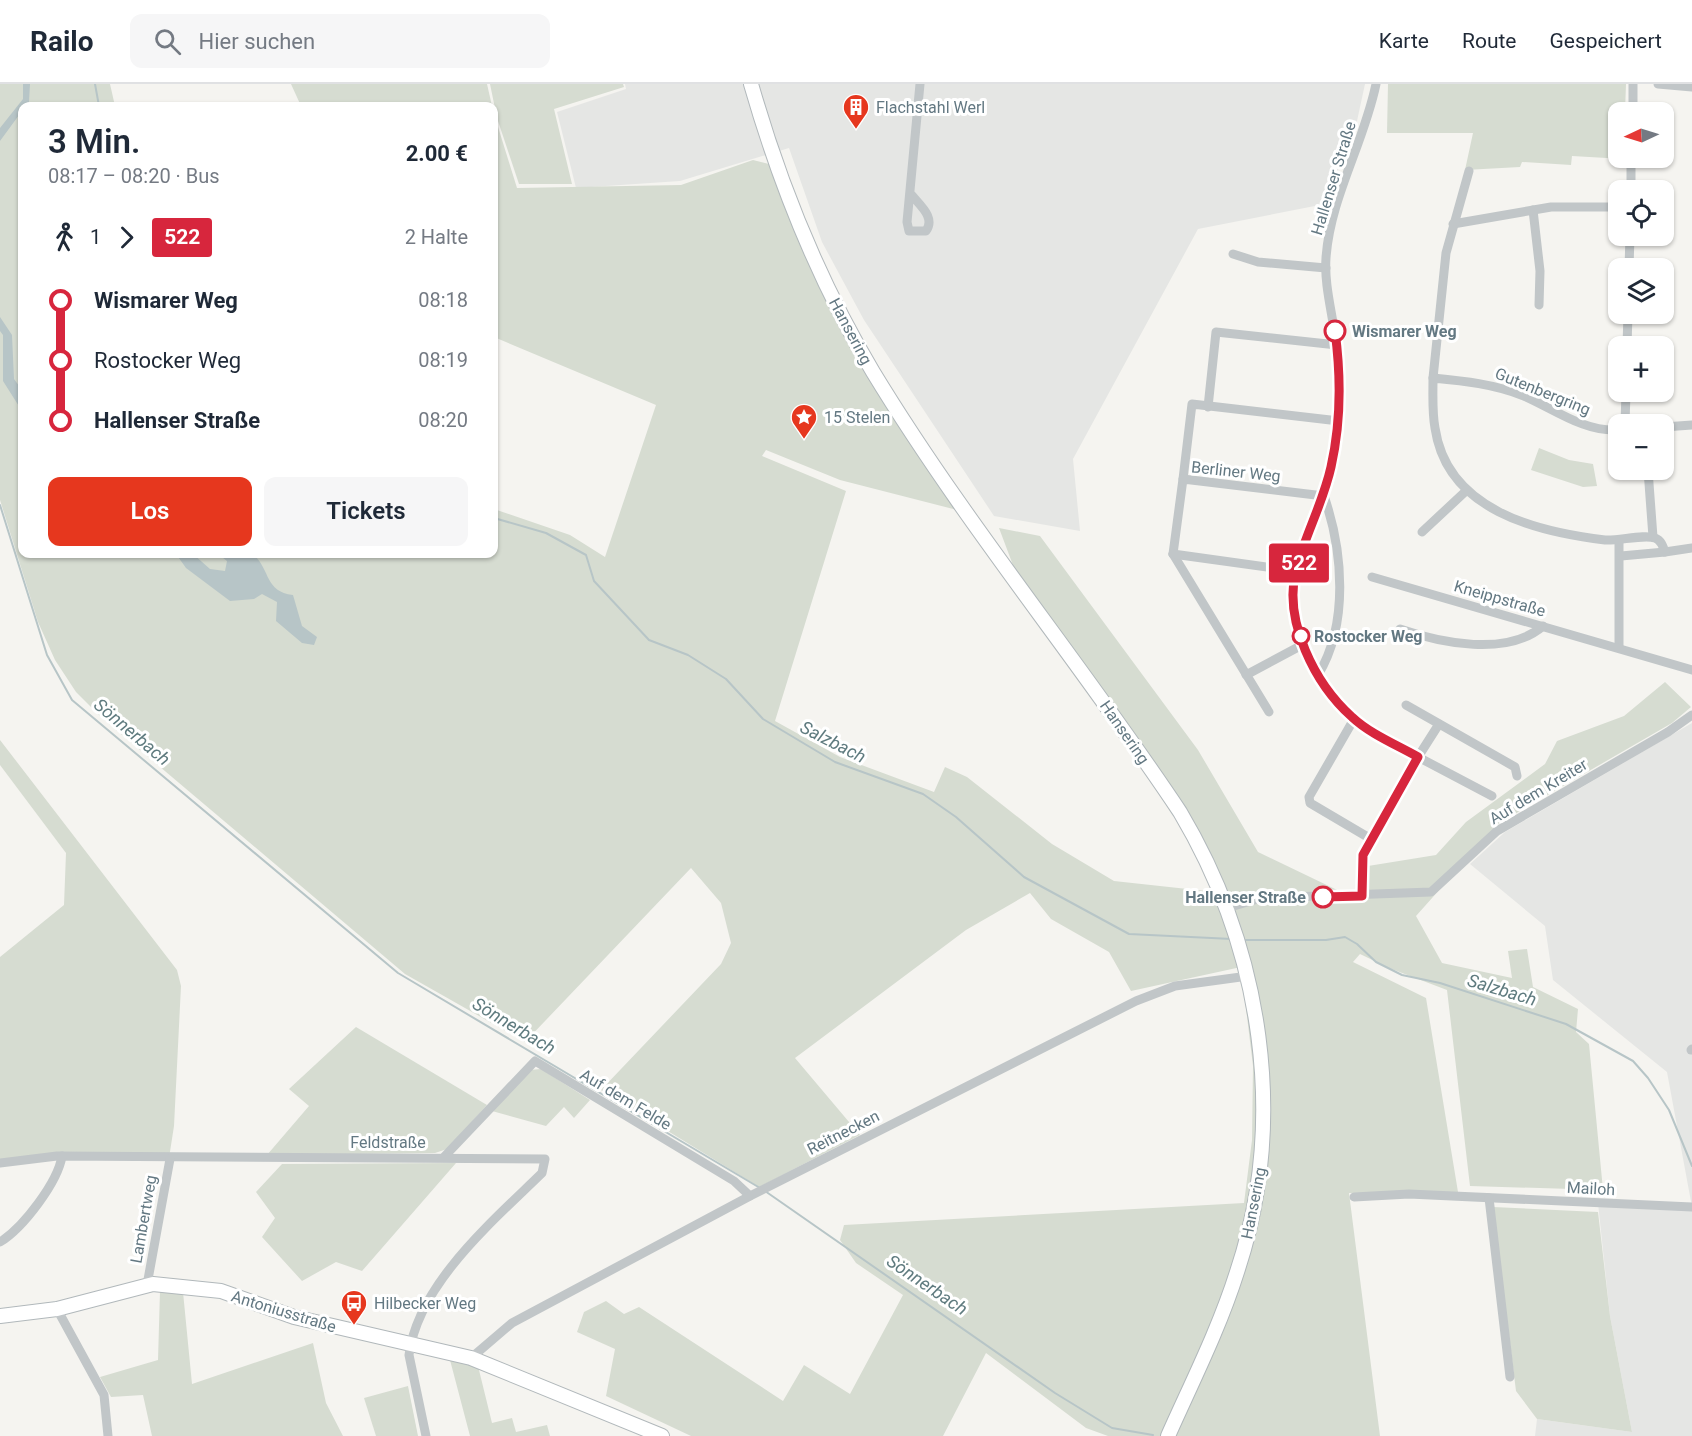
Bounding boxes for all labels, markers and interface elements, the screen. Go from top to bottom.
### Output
search box [130,14,550,68]
text: Railo [30,25,94,58]
icon: search [151,25,184,58]
text: Hier suchen [199,29,315,54]
text: Karte [1379,29,1429,53]
text: Route [1462,29,1516,53]
text: Gespeichert [1549,29,1662,53]
building icon: Flachstahl Werl [841,92,871,130]
place label: Flachstahl Werl [876,98,985,117]
north arrow [1608,102,1674,168]
map controls [1608,102,1674,480]
street label: Hallenser Straße [1307,119,1360,237]
text: 3 Min. [48,122,140,161]
text: 2.00 € [406,141,468,166]
text: 08:17 – 08:20 · Bus [48,164,220,188]
button: locate [1608,180,1674,246]
icon: walk [48,221,81,254]
icon: forward [110,221,143,254]
text: 1 [90,225,101,249]
text: 522 [164,225,200,249]
text: 2 Halte [405,225,468,249]
button: layers [1608,258,1674,324]
text: Wismarer Weg [94,288,238,313]
text: 08:18 [418,288,468,312]
street label: Hansering [825,295,876,368]
marker: Wismarer Weg [1324,320,1346,342]
place label: Wismarer Weg [1352,322,1457,341]
button: + [1608,336,1674,402]
text: Rostocker Weg [94,348,241,373]
text: 08:19 [418,348,468,372]
street label: Gutenbergring [1492,364,1593,419]
place icon: 15 Stelen [789,402,819,440]
text: Hallenser Straße [94,408,260,433]
text: 08:20 [418,408,468,432]
place label: 15 Stelen [824,408,890,427]
button: − [1608,414,1674,480]
street label: Berliner Weg [1190,457,1282,486]
button: Los [48,477,252,546]
button: Tickets [264,477,468,546]
line badge: 522 [1264,544,1334,582]
text: 522 [1281,551,1317,575]
street label: Kneippstraße [1452,576,1548,621]
marker: Rostocker Weg [1292,627,1310,645]
place label: Rostocker Weg [1314,627,1422,646]
water label: Sönnerbach [90,694,175,770]
street label: Hansering [1096,697,1153,768]
water label: Salzbach [797,716,870,767]
street label: Auf dem Kreiter [1486,754,1591,828]
marker: Hallenser Straße [1312,886,1334,908]
place label: Hallenser Straße [1185,888,1306,907]
water label: Salzbach [1465,969,1539,1010]
water label: Sönnerbach [469,993,559,1058]
street label: Auf dem Felde [577,1065,675,1134]
street label: Reitnecken [804,1106,882,1159]
street label: Feldstraße [350,1133,426,1152]
street label: Hansering [1237,1166,1270,1241]
street label: Lambertweg [126,1173,161,1265]
street label: Mailoh [1566,1178,1616,1199]
water label: Sönnerbach [883,1250,972,1319]
street label: Antoniusstraße [229,1287,339,1336]
bus stop icon: Hilbecker Weg [339,1288,369,1326]
place label: Hilbecker Weg [374,1294,476,1313]

